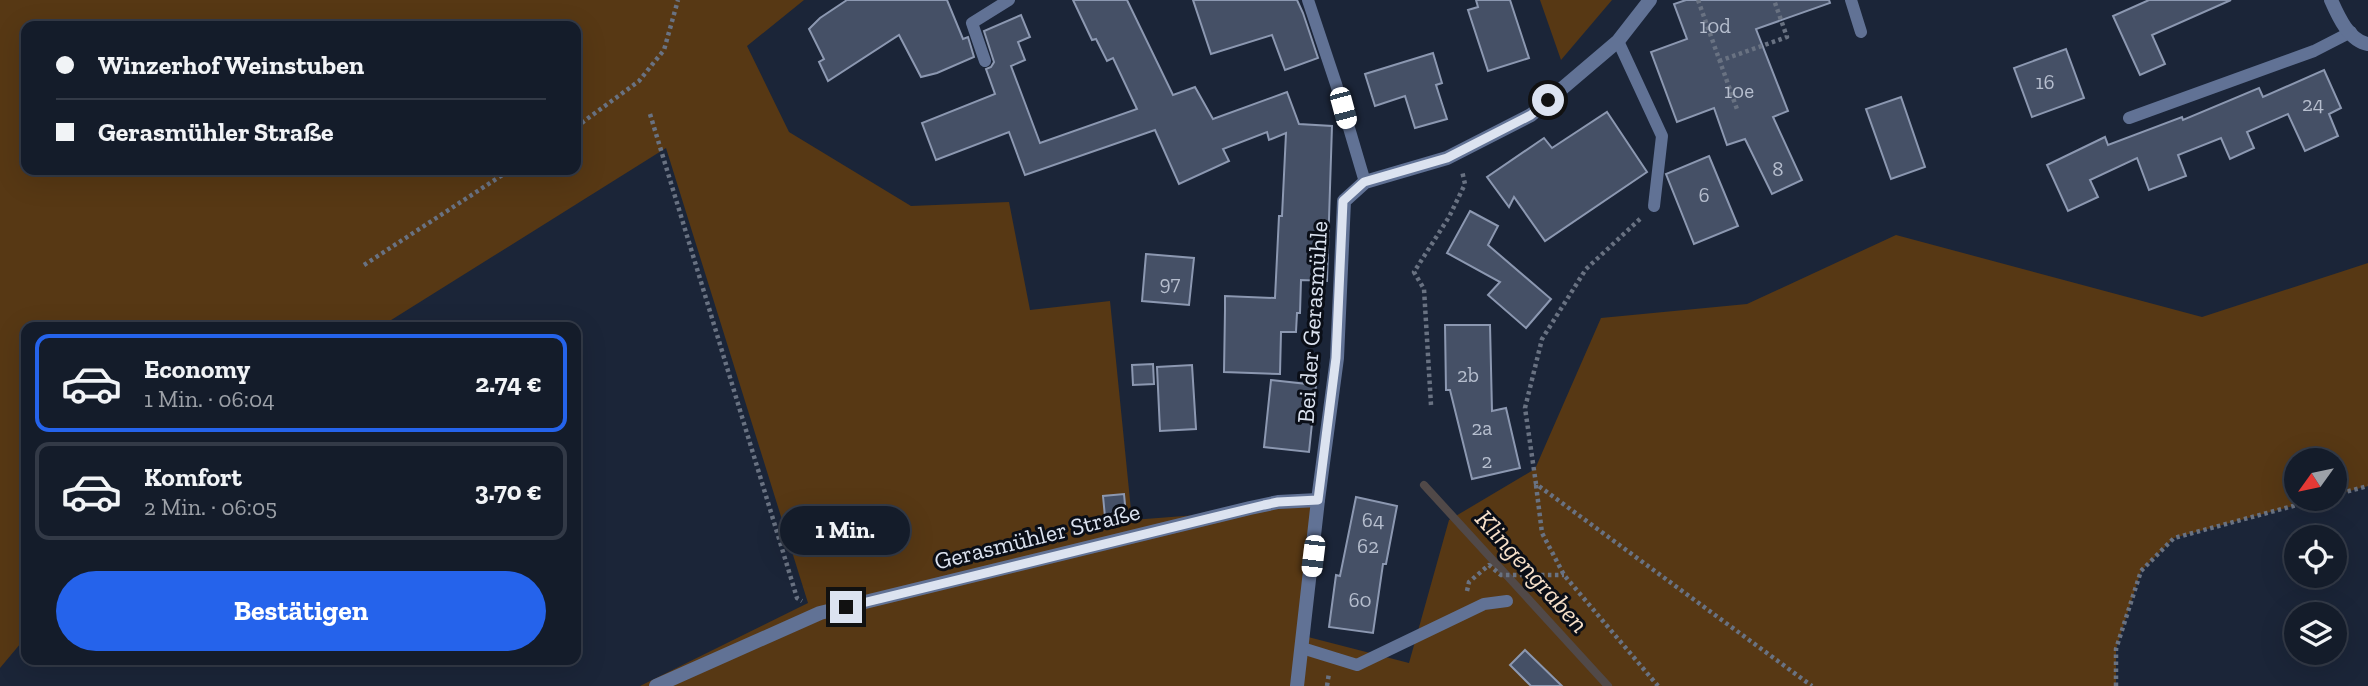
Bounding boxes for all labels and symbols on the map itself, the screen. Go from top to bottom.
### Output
house number: 10d [1699,13,1731,38]
house number: 16 [2035,69,2055,94]
house number: 10e [1724,78,1754,103]
route start [1532,84,1564,116]
car [1328,85,1359,131]
house number: 24 [2302,91,2324,116]
house number: 8 [1772,156,1784,181]
house number: 6 [1698,182,1710,207]
street label: Bei der Gerasmühle [1290,220,1334,424]
house number: 97 [1159,270,1181,295]
house number: 2b [1457,362,1479,387]
house number: 2a [1472,415,1492,440]
house number: 2 [1482,448,1492,473]
north arrow [2284,448,2347,511]
street label: Gerasmühler Straße [931,496,1143,576]
water label: Klingengraben [1468,503,1596,639]
callout: 1 Min. [781,505,911,554]
house number: 64 [1362,507,1384,532]
house number: 62 [1357,533,1379,558]
car [1301,534,1326,578]
house number: 60 [1348,587,1372,612]
route end [830,591,862,623]

